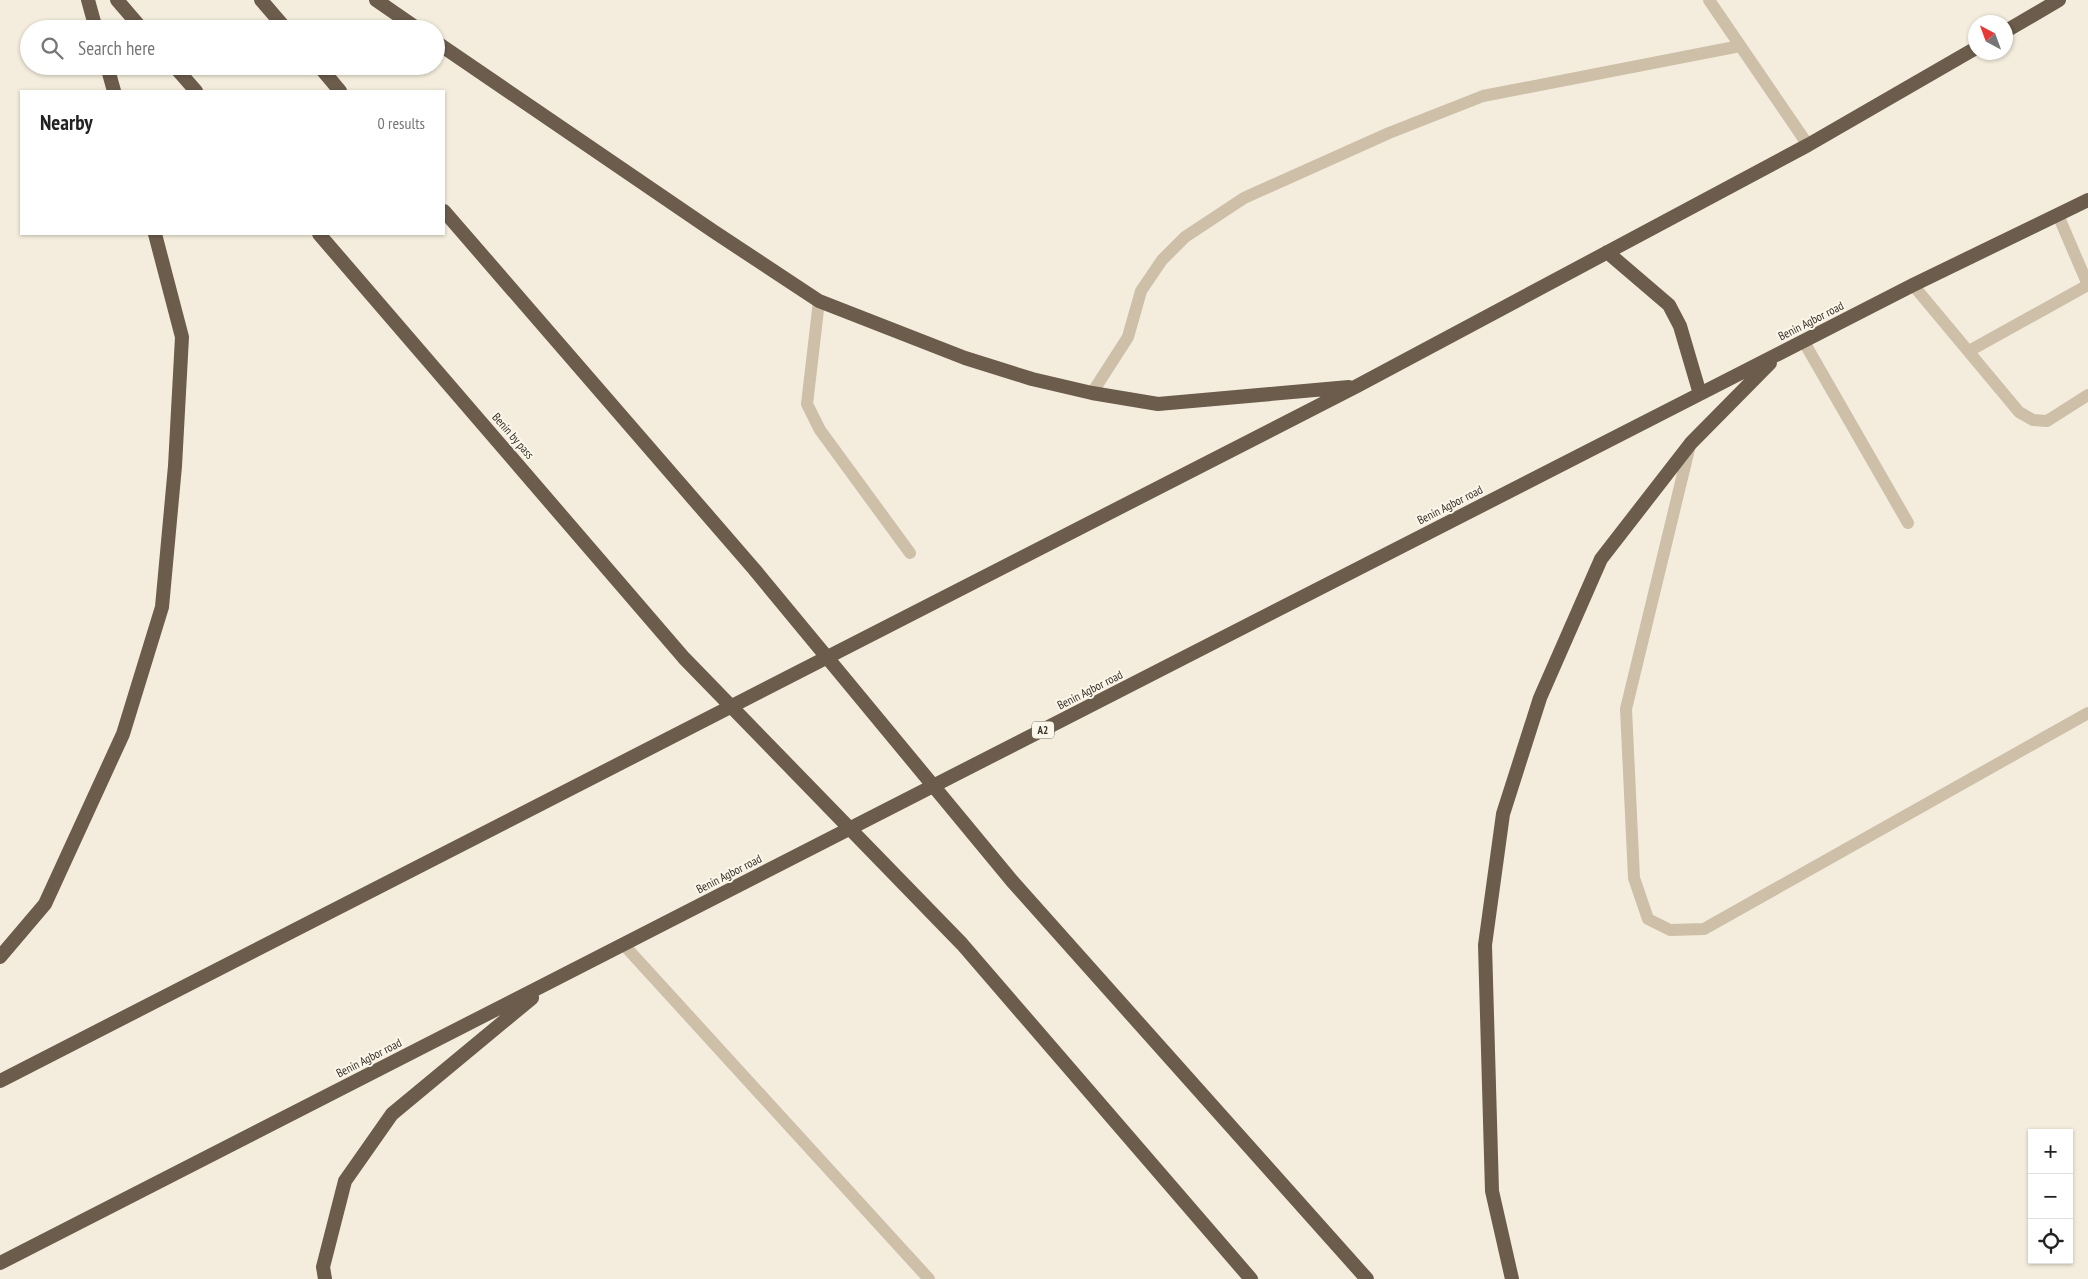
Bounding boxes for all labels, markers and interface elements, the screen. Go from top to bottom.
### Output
north arrow [1968,15,2013,60]
search box [20,20,445,75]
icon: search [38,34,66,62]
text: Search here [78,36,155,60]
text: Nearby [40,109,93,136]
text: 0 results [378,113,425,133]
street label: Benin Agbor road [1776,298,1846,343]
street label: Benin by pass [489,410,537,462]
street label: Benin Agbor road [1415,482,1485,527]
street label: Benin Agbor road [1055,667,1125,712]
road number: A2 [1032,722,1054,738]
street label: Benin Agbor road [694,851,764,896]
street label: Benin Agbor road [334,1035,404,1080]
map controls [2028,1129,2073,1264]
button: + [2028,1129,2073,1174]
button: − [2028,1174,2073,1219]
button: locate [2028,1219,2073,1264]

